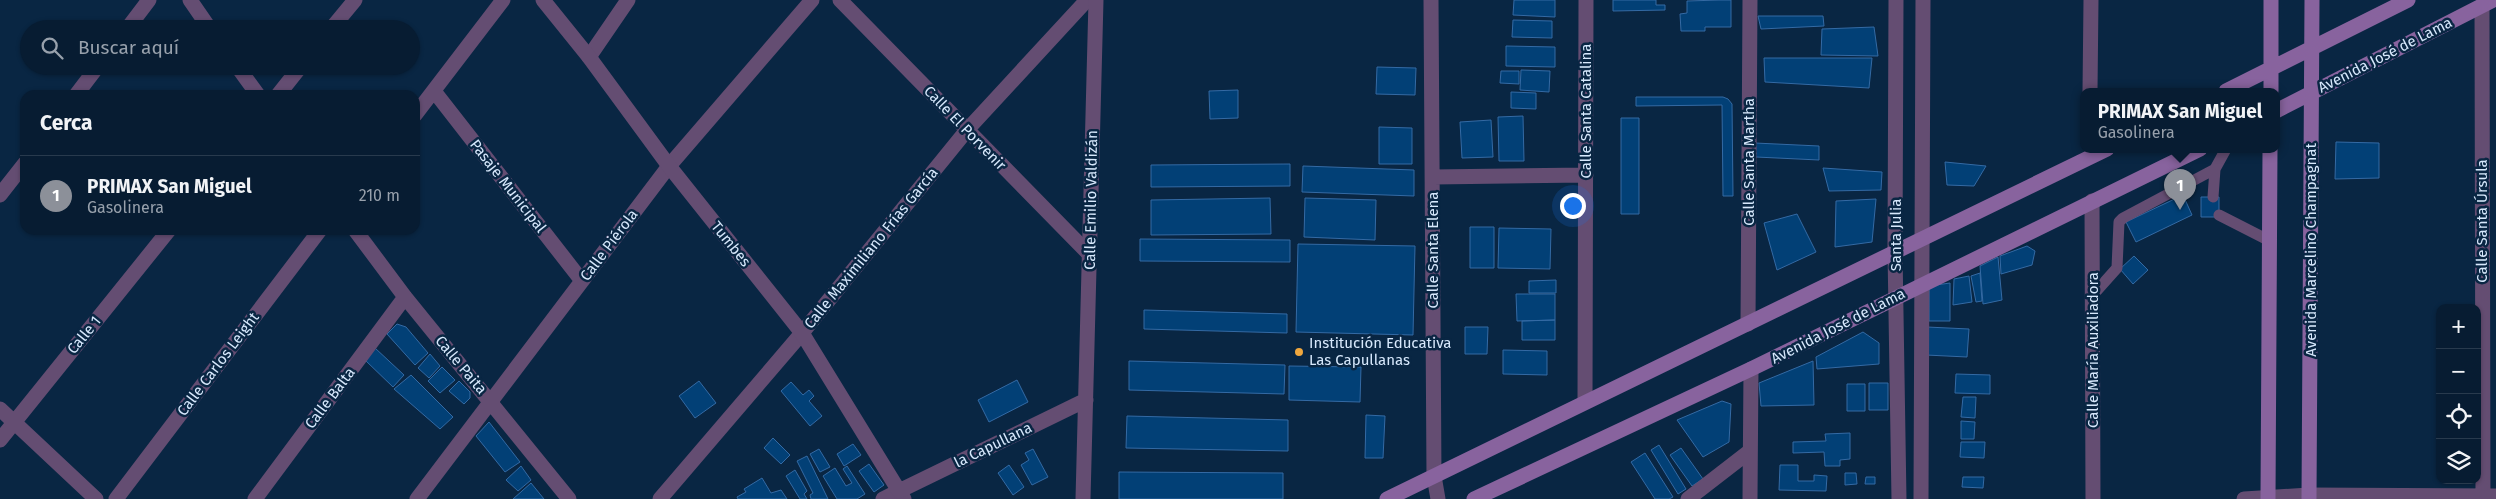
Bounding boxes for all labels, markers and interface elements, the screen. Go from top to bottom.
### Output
street label: Avenida José de Lama [2315,13,2455,97]
search box [20,20,420,75]
icon: search [38,34,66,62]
text: Buscar aquí [78,36,179,59]
street label: Calle Santa Catalina [1577,43,1595,179]
street label: Calle El Porvenir [920,82,1010,174]
popup [2080,88,2280,153]
street label: Calle Santa Martha [1740,98,1758,226]
text: PRIMAX San Miguel [2098,100,2262,123]
text: Cerca [40,110,92,136]
text: Gasolinera [2098,123,2175,142]
street label: Calle Emilio Valdizán [1081,130,1101,270]
street label: Pasaje Municipal [466,136,550,237]
street label: Avenida Marcelino Champagnat [2302,143,2320,357]
street label: Calle Santa Úrsula [2473,159,2491,283]
street label: Calle Maximiliano Frías García [800,164,942,332]
pin: 1 [2164,169,2196,210]
text: PRIMAX San Miguel [87,175,252,198]
text: 1 [52,186,60,205]
text: 210 m [359,186,400,205]
street label: Calle Santa Elena [1424,191,1442,309]
your location [1560,193,1586,219]
text: Gasolinera [87,198,164,217]
street label: Santa Julia [1887,199,1905,271]
street label: Calle Piérola [576,206,642,284]
street label: Tumbes [707,218,755,270]
street label: Calle María Auxiliadora [2084,272,2102,428]
street label: Avenida José de Lama [1768,284,1908,368]
map controls [2436,304,2481,484]
button: + [2436,304,2481,349]
street label: Calle Carlos Leight [173,308,263,419]
street label: Calle 1 [63,312,105,358]
street label: Calle Paita [431,332,491,398]
place label: Institución Educativa Las Capullanas [1309,334,1452,369]
marker: Institución Educativa Las Capullanas [1293,346,1305,358]
button: − [2436,349,2481,394]
street label: Calle Balta [301,364,359,432]
button: locate [2436,394,2481,439]
street label: la Capullana [951,418,1035,472]
button: layers [2436,439,2481,484]

